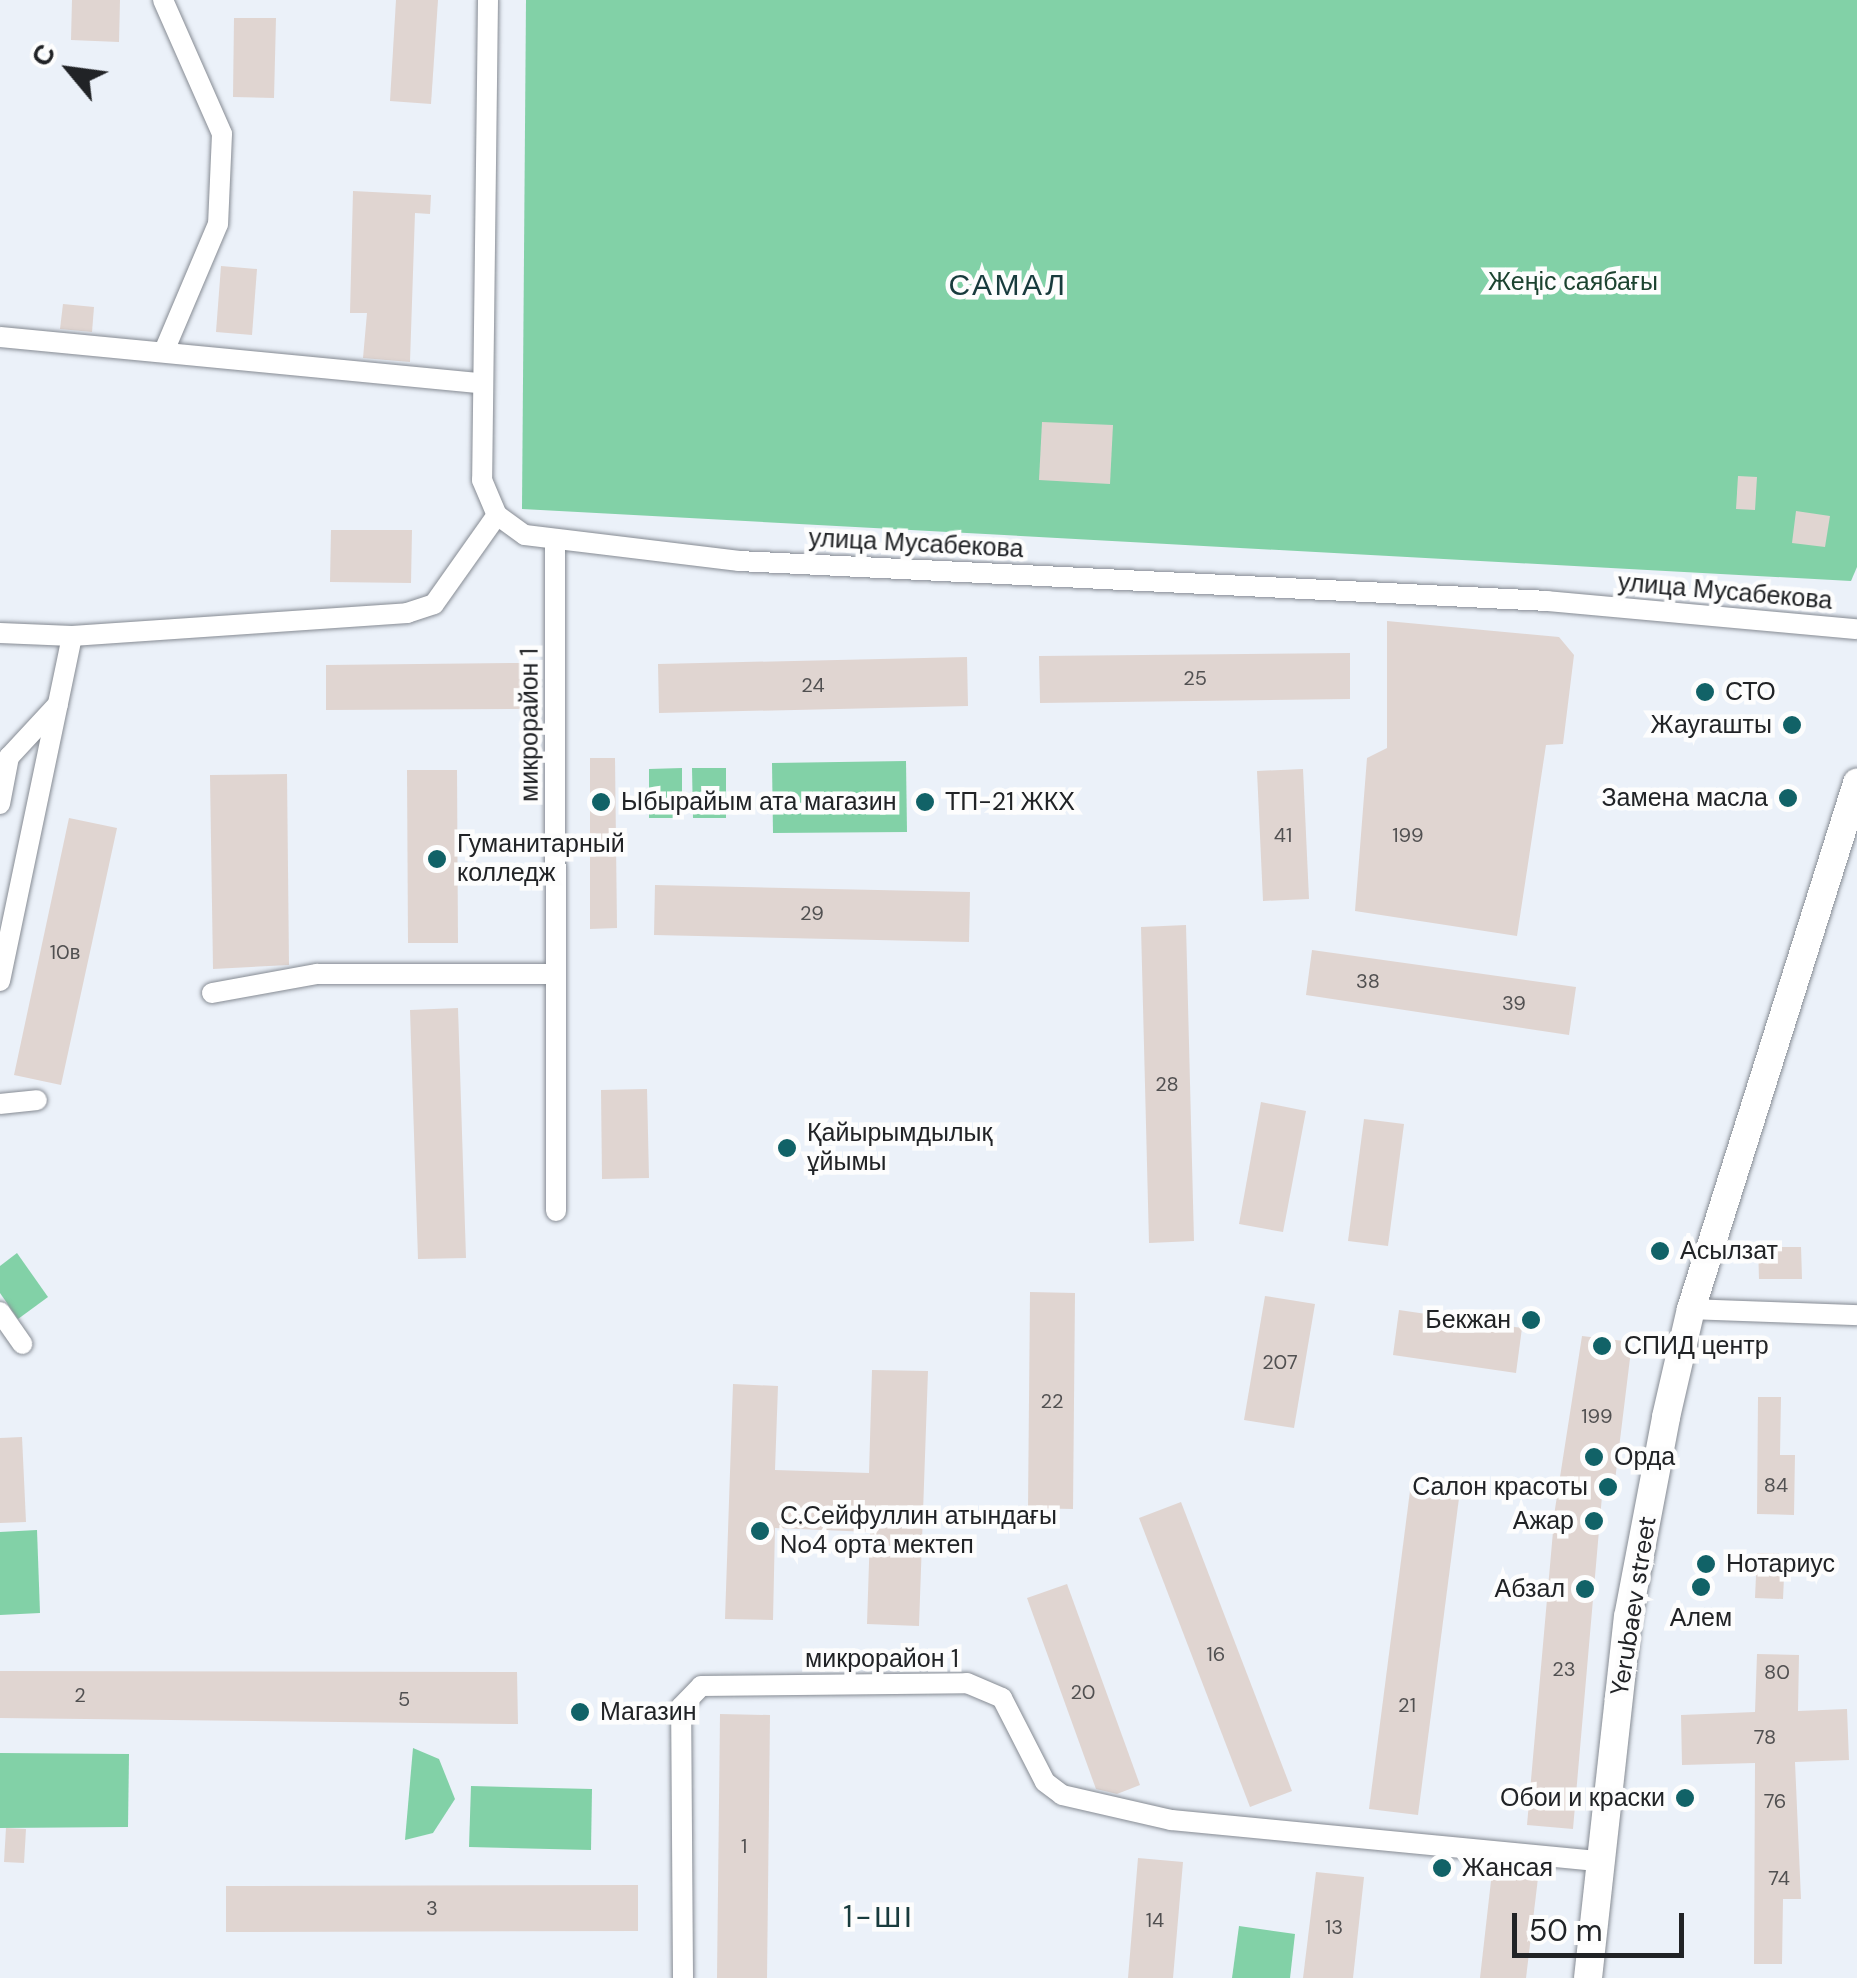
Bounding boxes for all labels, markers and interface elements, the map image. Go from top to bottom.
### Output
north arrow [20,20,120,120]
text: С [22,37,64,73]
district label: САМАЛ [949,267,1067,303]
park label: Жеңіс саябағы [1488,267,1658,297]
street label: улица Мусабекова [808,523,1024,565]
street label: улица Мусабекова [1617,568,1833,616]
street label: микрорайон 1 [515,648,545,802]
house number: 25 [1183,666,1207,690]
house number: 24 [801,673,825,697]
place label: СТО [1725,677,1776,707]
marker: СТО [1694,681,1716,703]
place label: Жаугашты [1651,710,1772,740]
marker: Жаугашты [1781,714,1803,736]
place label: Замена масла [1601,783,1768,813]
place label: Ыбырайым ата магазин [621,787,897,817]
place label: ТП-21 ЖКХ [945,787,1075,817]
marker: Замена масла [1777,787,1799,809]
marker: Ыбырайым ата магазин [590,791,612,813]
marker: ТП-21 ЖКХ [914,791,936,813]
house number: 41 [1274,823,1292,847]
house number: 199 [1392,823,1424,847]
place label: Гуманитарный колледж [457,830,625,889]
marker: Гуманитарный колледж [426,848,448,870]
house number: 29 [800,901,824,925]
house number: 10в [50,940,80,964]
house number: 38 [1356,969,1380,993]
house number: 39 [1502,991,1526,1015]
house number: 28 [1155,1072,1179,1096]
place label: Қайырымдылық ұйымы [807,1119,993,1178]
marker: Қайырымдылық ұйымы [776,1137,798,1159]
place label: Асылзат [1680,1236,1778,1266]
marker: Асылзат [1649,1240,1671,1262]
place label: Бекжан [1425,1305,1511,1335]
marker: Бекжан [1520,1309,1542,1331]
place label: СПИД центр [1624,1331,1769,1361]
marker: СПИД центр [1589,1333,1615,1359]
house number: 207 [1262,1350,1298,1374]
house number: 22 [1040,1389,1064,1413]
house number: 199 [1581,1404,1613,1428]
place label: Орда [1614,1442,1675,1472]
marker: Орда [1583,1446,1605,1468]
place label: Салон красоты [1412,1472,1588,1502]
house number: 84 [1764,1473,1788,1497]
marker: Салон красоты [1597,1476,1619,1498]
place label: С.Сейфуллин атындағы No4 орта мектеп [780,1502,1057,1561]
place label: Ажар [1513,1506,1574,1536]
marker: Ажар [1583,1510,1605,1532]
street label: Yerubaev street [1605,1514,1663,1698]
marker: С.Сейфуллин атындағы No4 орта мектеп [749,1520,771,1542]
place label: Нотариус [1726,1549,1835,1579]
marker: Нотариус [1695,1553,1717,1575]
place label: Абзал [1495,1574,1565,1604]
marker: Алем [1690,1576,1712,1598]
marker: Абзал [1574,1578,1596,1600]
place label: Алем [1670,1603,1732,1633]
house number: 16 [1207,1642,1225,1666]
street label: микрорайон 1 [805,1644,959,1674]
house number: 23 [1552,1657,1576,1681]
house number: 80 [1764,1660,1790,1684]
house number: 20 [1071,1680,1095,1704]
house number: 2 [74,1683,86,1707]
house number: 5 [398,1687,410,1711]
house number: 21 [1398,1693,1416,1717]
place label: Магазин [600,1697,696,1727]
marker: Магазин [569,1701,591,1723]
house number: 78 [1754,1725,1776,1749]
place label: Обои и краски [1500,1783,1665,1813]
marker: Обои и краски [1674,1787,1696,1809]
house number: 76 [1764,1789,1786,1813]
house number: 1 [741,1834,747,1858]
place label: Жансая [1462,1853,1553,1883]
marker: Жансая [1431,1857,1453,1879]
house number: 74 [1768,1866,1790,1890]
scale bar [1517,1893,1690,1955]
house number: 3 [426,1896,438,1920]
district label: 1-ШІ [843,1899,915,1935]
house number: 14 [1146,1908,1164,1932]
text: 50 m [1529,1911,1603,1950]
house number: 13 [1325,1915,1343,1939]

